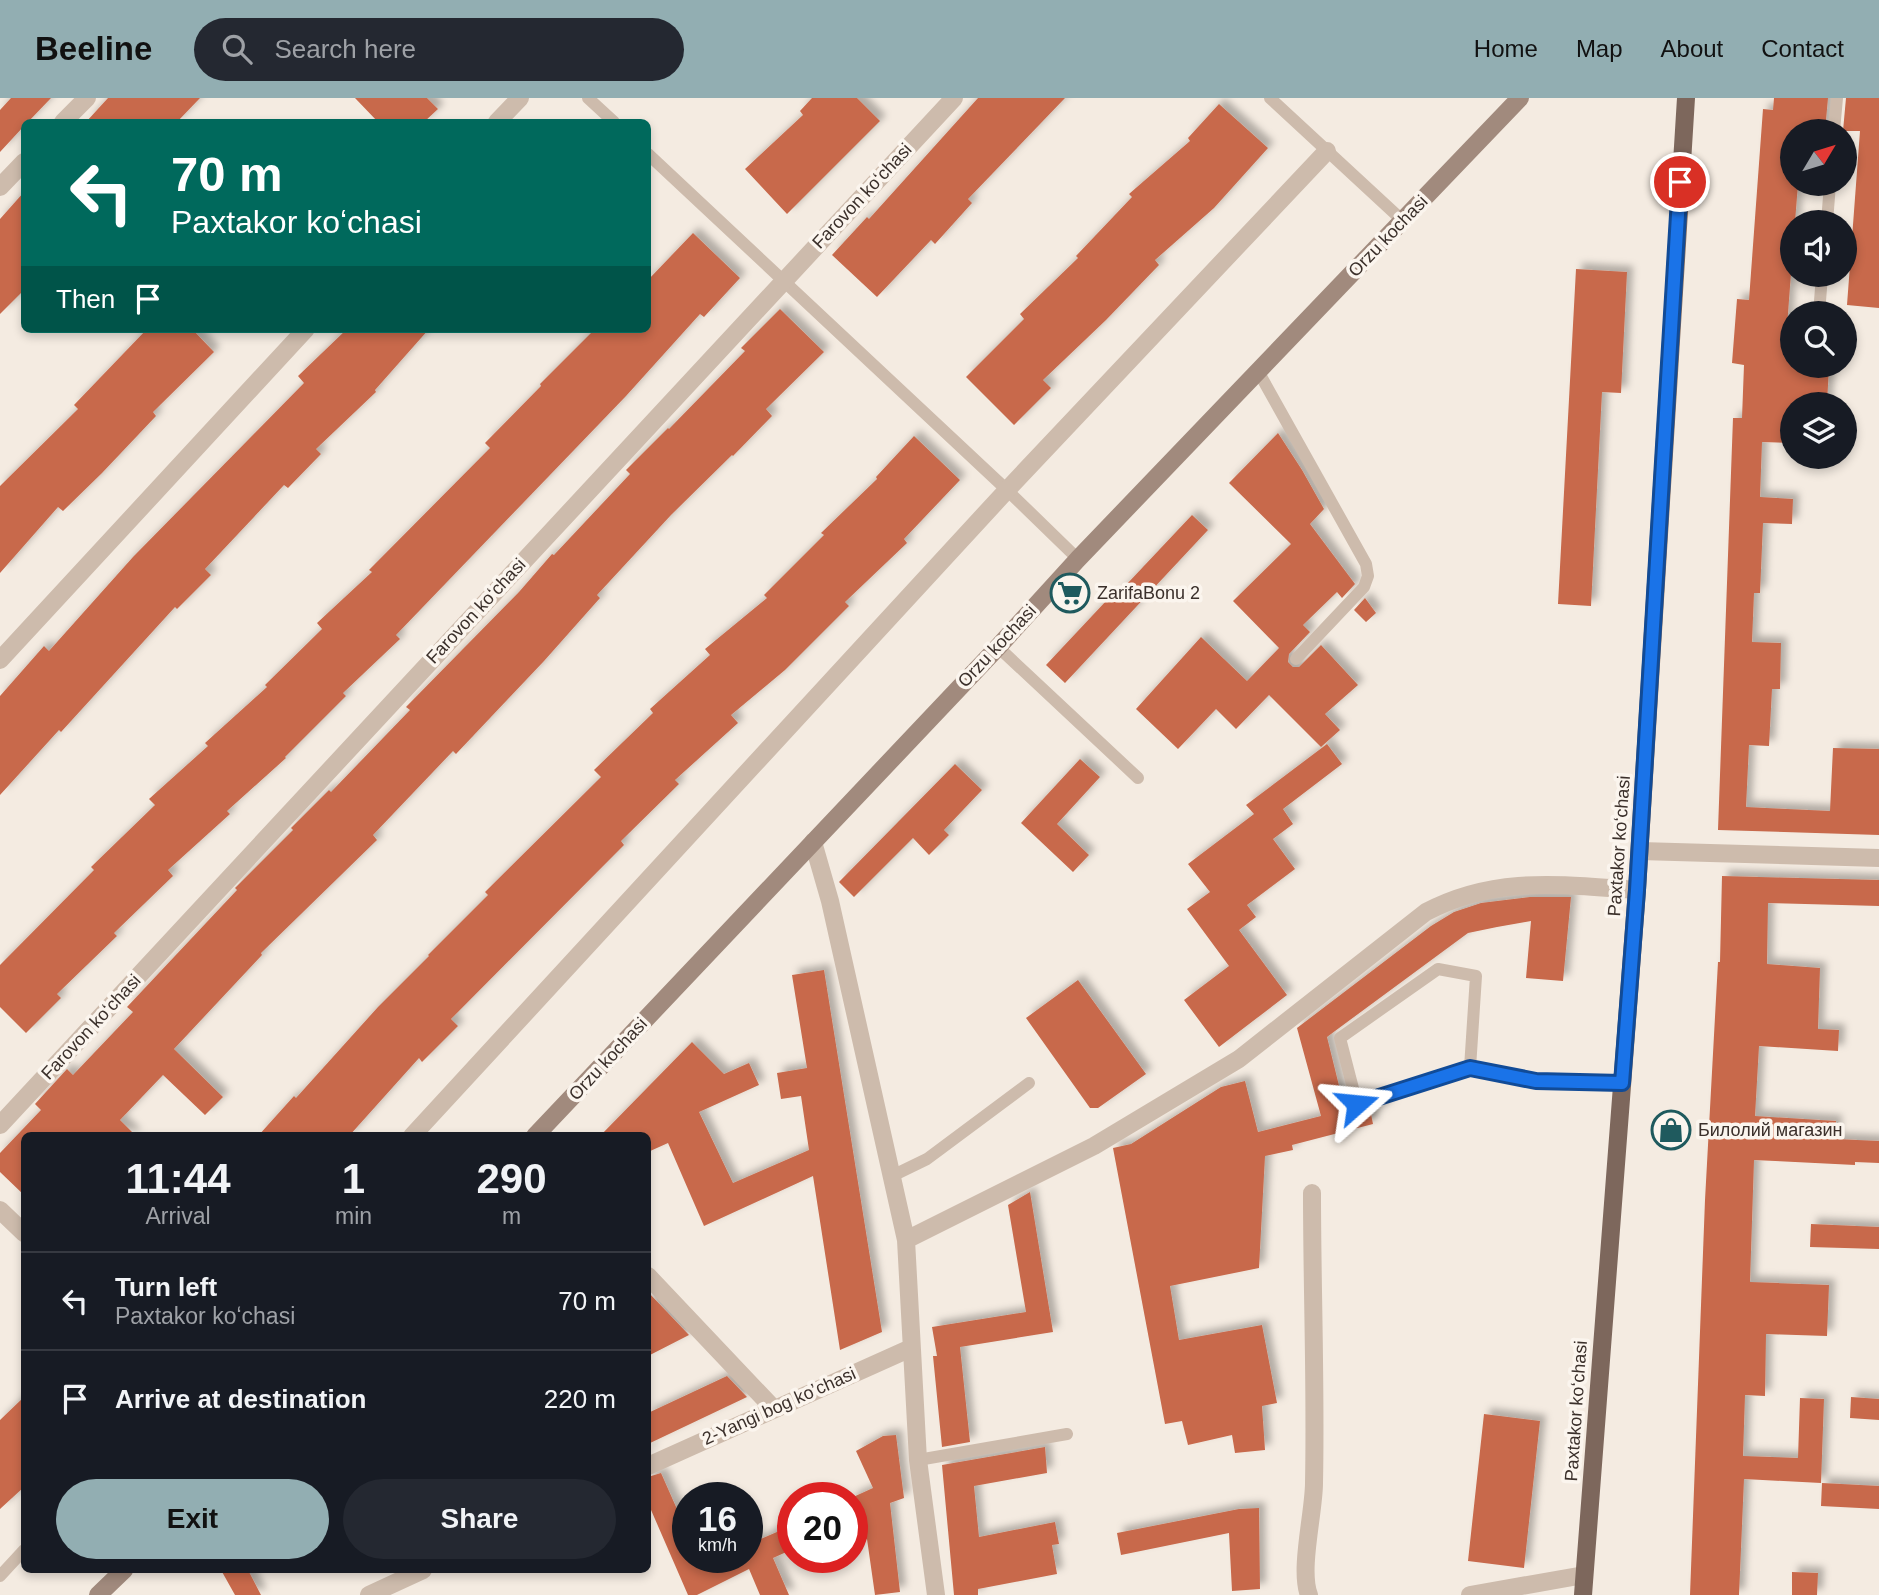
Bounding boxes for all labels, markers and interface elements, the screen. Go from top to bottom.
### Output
search box [194,18,684,81]
text: Beeline [35,30,152,67]
icon: search [218,30,256,68]
text: Search here [274,34,416,64]
text: Home [1474,35,1538,62]
text: Map [1576,35,1623,62]
text: About [1661,35,1723,62]
text: Contact [1761,35,1844,62]
north arrow [1780,119,1857,196]
map controls [1780,119,1857,469]
street label: Farovon koʻchasi [808,139,916,253]
icon: left [56,147,147,238]
text: 70 m [171,147,283,201]
pin [1650,152,1710,212]
icon: arrive [1661,163,1699,201]
street label: Orzu kochasi [1344,191,1432,281]
text: Paxtakor koʻchasi [171,204,422,240]
button: sound [1780,210,1857,287]
icon: arrive [129,280,167,318]
text: Then [56,284,115,314]
button: search [1780,301,1857,378]
button: layers [1780,392,1857,469]
street label: Farovon koʻchasi [422,554,530,668]
supermarket icon: ZarifaBonu 2 [1049,572,1091,614]
place label: ZarifaBonu 2 [1097,583,1200,603]
street label: Orzu kochasi [954,601,1040,691]
street label: Paxtakor koʻchasi [1604,775,1634,917]
street label: Farovon koʻchasi [37,970,145,1084]
street label: Orzu kochasi [565,1014,651,1104]
position arrow [1320,1067,1394,1141]
shop icon: Билолий магазин [1650,1109,1692,1151]
place label: Билолий магазин [1698,1120,1842,1140]
text: 11:44 [125,1155,231,1202]
text: 1 [342,1155,365,1202]
text: 290 [476,1155,547,1202]
text: Arrival [145,1203,211,1229]
text: min [335,1203,372,1229]
text: m [502,1203,521,1229]
text: Turn left [115,1272,217,1302]
icon: left [56,1282,94,1320]
text: 70 m [558,1286,616,1316]
text: Paxtakor koʻchasi [115,1303,295,1329]
street label: Paxtakor koʻchasi [1561,1340,1591,1482]
street label: 2-Yangi bog koʼchasi [699,1363,859,1449]
icon: arrive [56,1380,94,1418]
text: Arrive at destination [115,1384,366,1414]
text: 220 m [544,1384,616,1414]
button: Exit [56,1479,329,1559]
button: Share [343,1479,616,1559]
speed limit sign: 20 [777,1482,868,1573]
text: 16 [698,1499,737,1538]
text: km/h [698,1535,737,1555]

